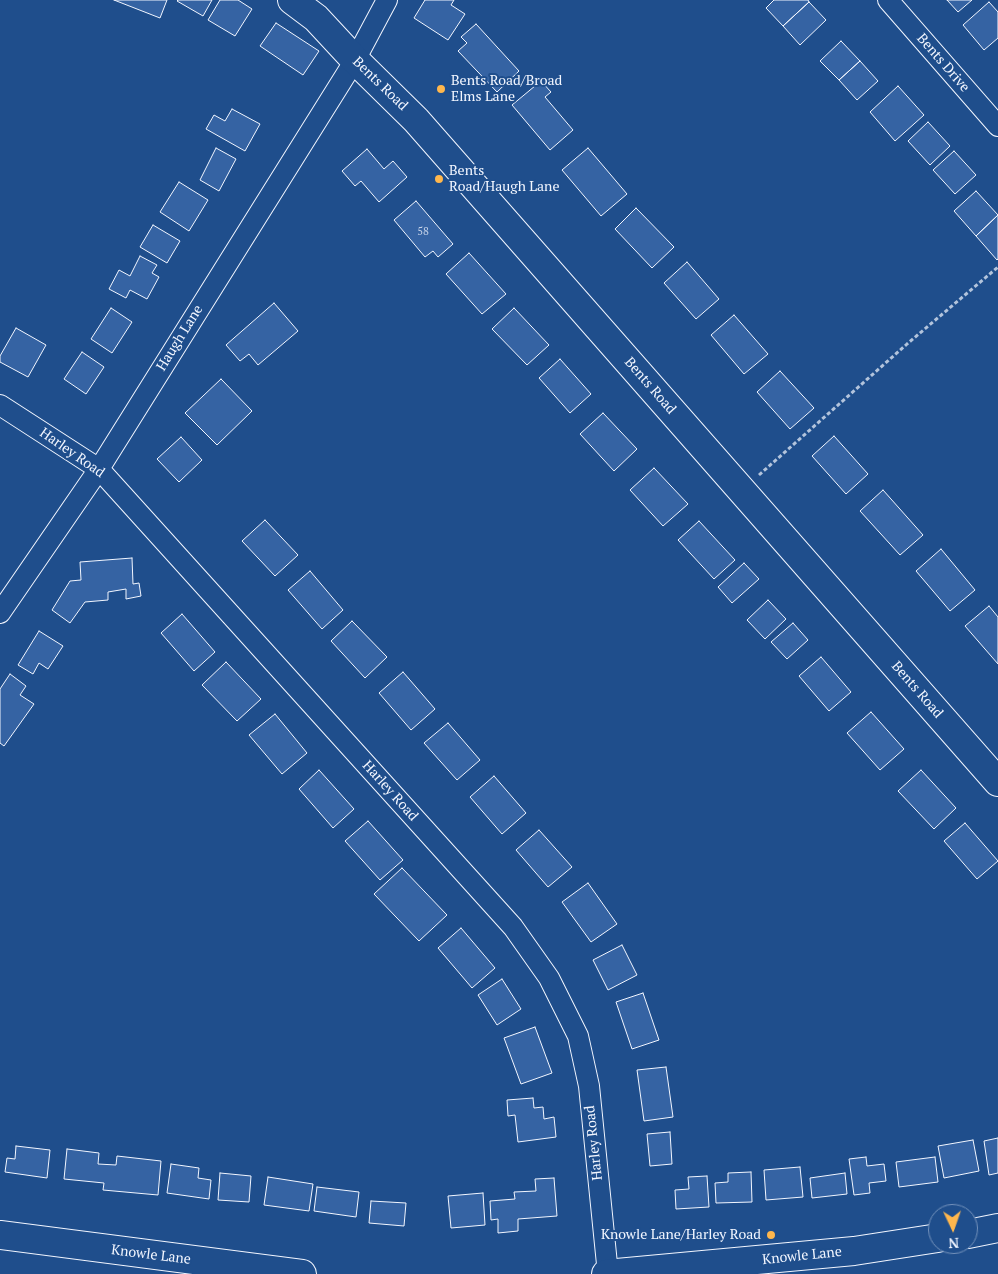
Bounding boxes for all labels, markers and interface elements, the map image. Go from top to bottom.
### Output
street label: Bents Drive [913,30,973,96]
street label: Bents Road [349,54,411,114]
place label: Bents Road/Broad Elms Lane [451,73,562,105]
marker: Bents Road/Broad Elms Lane [435,83,447,95]
place label: Bents Road/Haugh Lane [449,163,559,196]
marker: Bents Road/Haugh Lane [433,173,445,185]
house number: 58 [417,225,429,239]
street label: Haugh Lane [153,302,207,374]
street label: Bents Road [621,354,679,418]
street label: Harley Road [36,425,108,481]
street label: Bents Road [888,658,946,722]
street label: Harley Road [359,757,421,825]
street label: Harley Road [582,1105,606,1181]
north arrow [928,1204,978,1254]
place label: Knowle Lane/Harley Road [601,1227,761,1243]
marker: Knowle Lane/Harley Road [765,1229,777,1241]
text: N [948,1234,960,1253]
street label: Knowle Lane [110,1242,192,1268]
street label: Knowle Lane [761,1243,843,1269]

